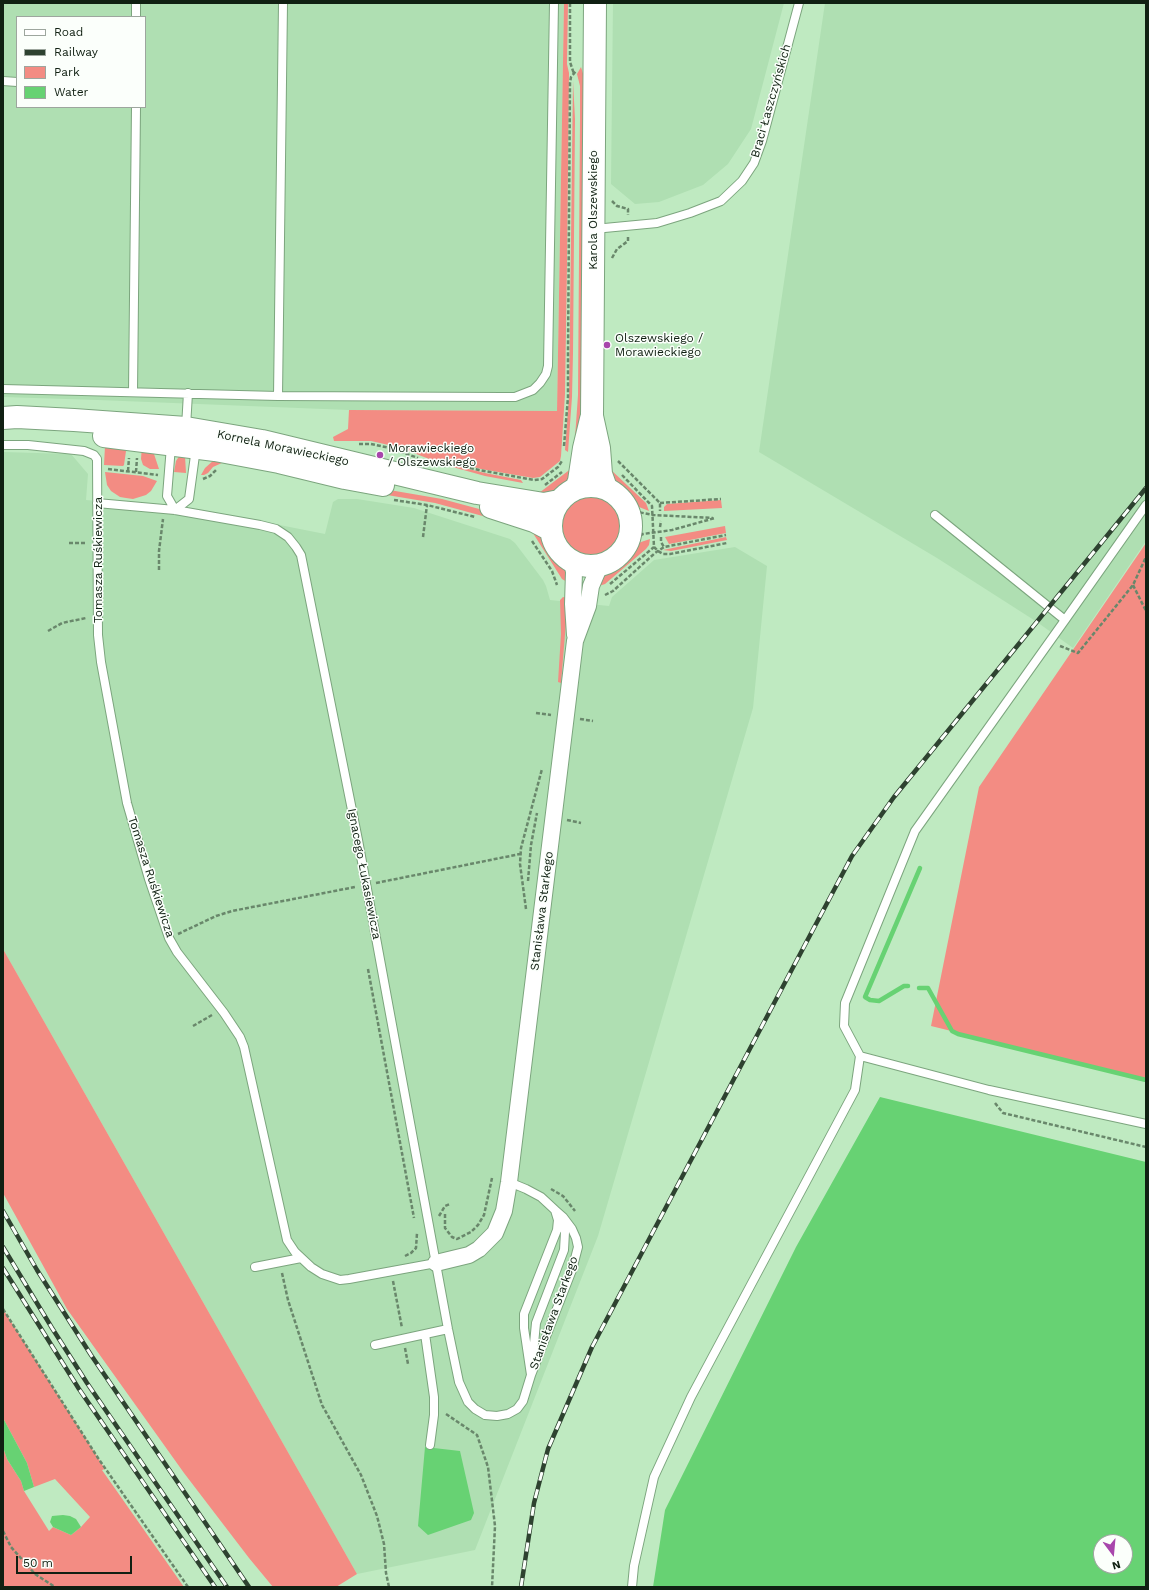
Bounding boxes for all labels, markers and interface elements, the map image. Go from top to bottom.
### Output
legend [16,16,146,108]
text: Road [54,25,83,39]
street label: Braci Łaszczyńskich [748,43,794,159]
text: Railway [54,45,98,59]
text: Park [54,65,80,79]
text: Water [54,85,88,99]
street label: Karola Olszewskiego [586,150,600,270]
place label: Olszewskiego / Morawieckiego [615,331,703,359]
marker: Olszewskiego / Morawieckiego [602,340,612,350]
street label: Kornela Morawieckiego [216,427,350,469]
place label: Morawieckiego / Olszewskiego [388,441,476,469]
marker: Morawieckiego / Olszewskiego [375,450,385,460]
street label: Tomasza Ruśkiewicza [91,497,105,623]
street label: Ignacego Łukasiewicza [344,807,384,941]
street label: Tomasza Ruśkiewicza [125,815,177,939]
street label: Stanisława Starkego [528,851,556,971]
street label: Stanisława Starkego [527,1254,581,1372]
north arrow [1093,1534,1133,1574]
scale bar [18,1548,134,1574]
text: 50 m [23,1556,53,1570]
text: N [1110,1558,1122,1572]

